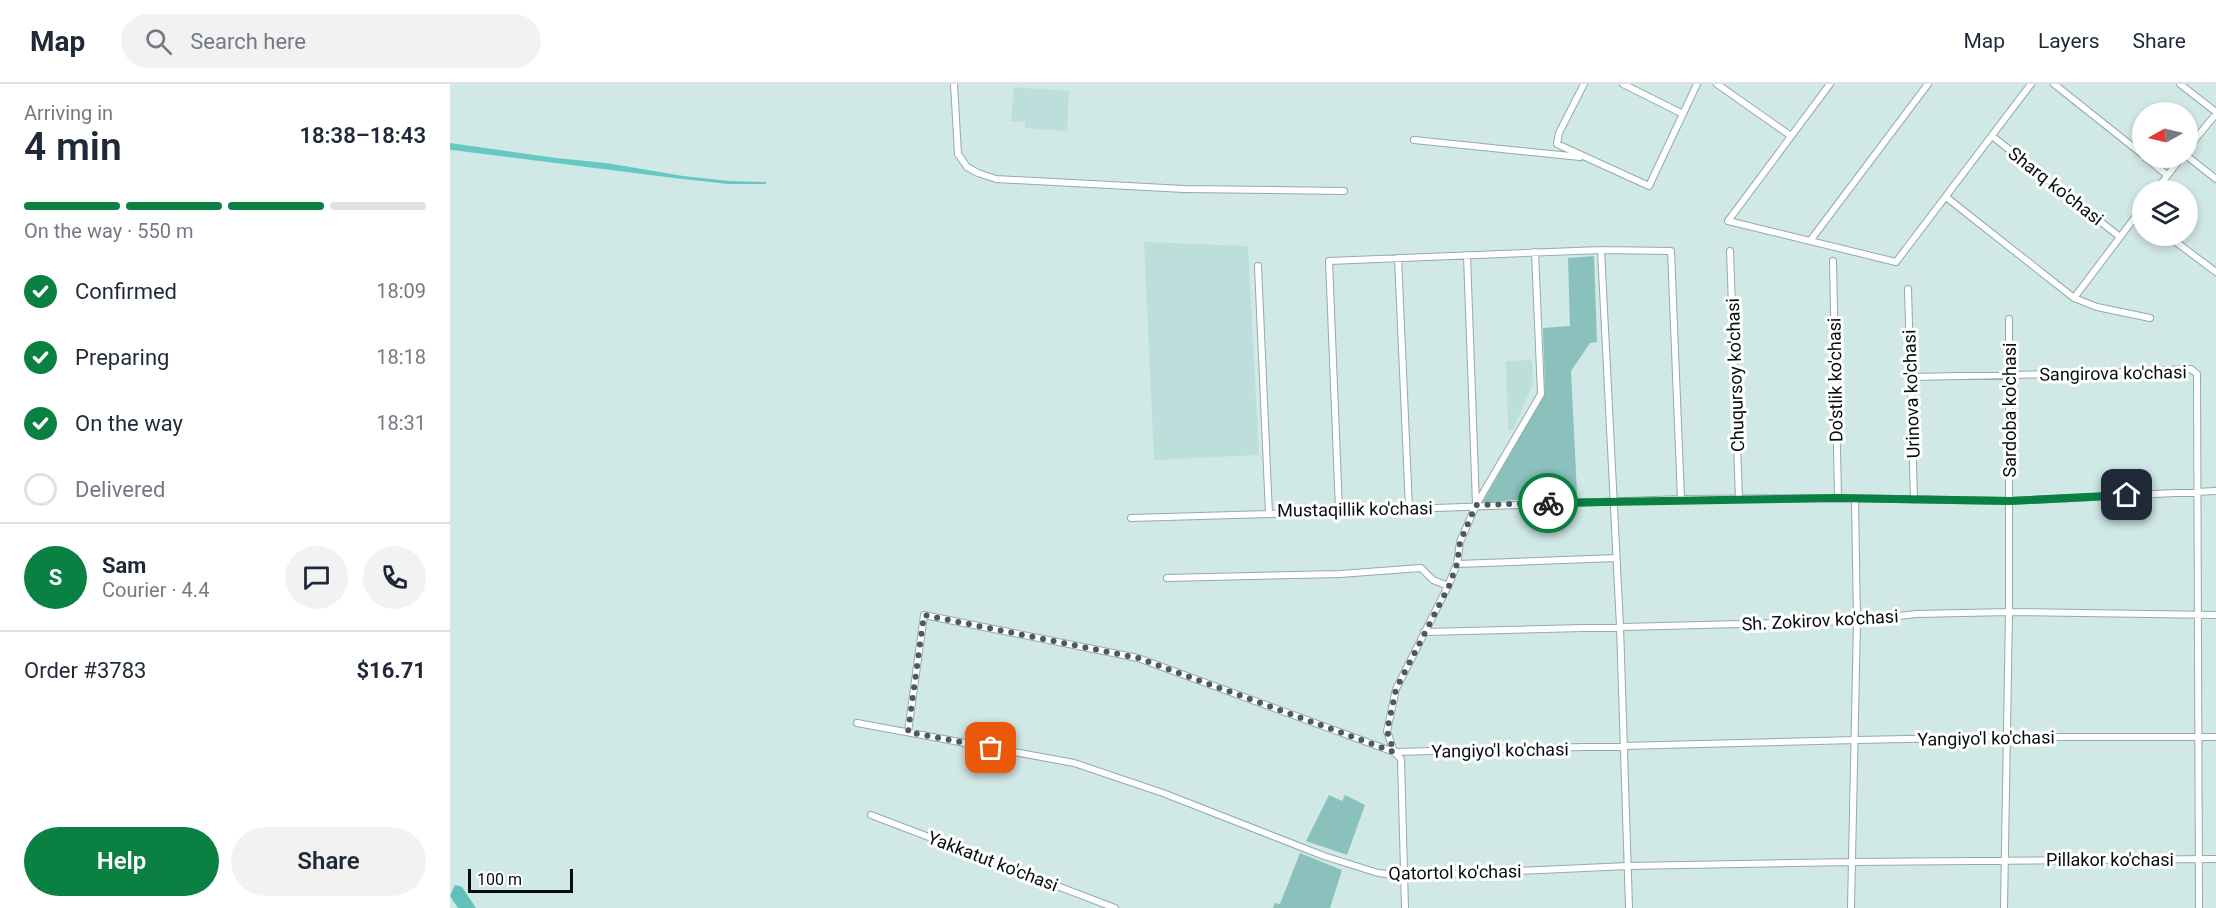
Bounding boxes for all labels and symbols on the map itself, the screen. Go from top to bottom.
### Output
north arrow [2132,102,2198,168]
street label: Sharq ko'chasi [2004,142,2108,230]
street label: Chuqursoy ko'chasi [1722,298,1748,452]
street label: Do'stlik ko'chasi [1823,318,1847,442]
street label: Urinova ko'chasi [1898,329,1924,459]
street label: Sardoba ko'chasi [1999,343,2020,477]
street label: Sangirova ko'chasi [2039,361,2187,385]
pin [2101,469,2152,520]
courier [1518,473,1578,533]
street label: Mustaqillik ko'chasi [1277,497,1433,521]
street label: Sh. Zokirov ko'chasi [1741,605,1899,635]
pin [965,722,1016,773]
street label: Yangiyo'l ko'chasi [1917,726,2055,750]
street label: Yangiyo'l ko'chasi [1431,738,1569,762]
street label: Yakkatut ko'chasi [925,827,1061,895]
street label: Pillakor ko'chasi [2046,849,2174,870]
street label: Qatortol ko'chasi [1388,860,1522,884]
scale bar [468,866,573,894]

